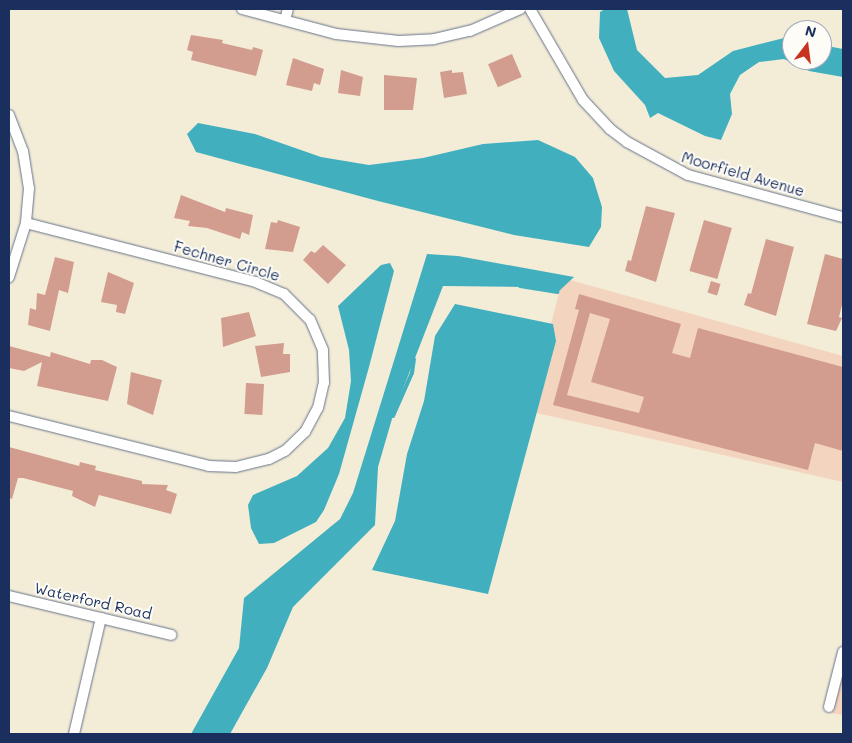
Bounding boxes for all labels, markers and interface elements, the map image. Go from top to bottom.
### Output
north arrow [782,20,832,70]
text: N [803,20,818,42]
street label: Moorfield Avenue [679,148,807,200]
street label: Fechner Circle [172,237,282,285]
street label: Waterford Road [33,579,153,623]

